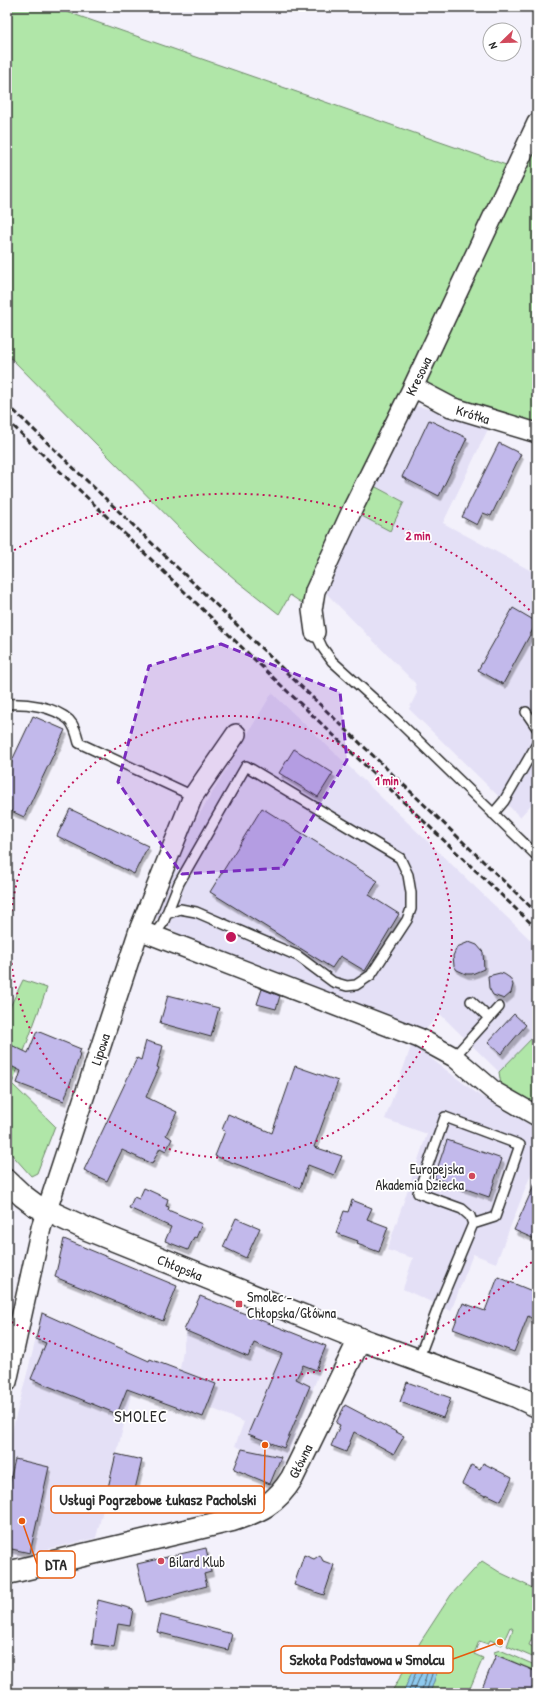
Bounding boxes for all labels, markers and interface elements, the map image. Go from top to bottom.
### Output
north arrow [482,22,522,62]
text: N [485,40,500,51]
street label: Kresowa [400,353,436,399]
street label: Krótka [454,400,493,428]
text: 2 min [406,527,431,544]
text: 1 min [375,772,399,789]
centre of rings [224,930,238,944]
street label: Lipowa [86,1030,115,1067]
place label: Europejska Akademia Dziecka [375,1159,465,1194]
marker: Europejska Akademia Dziecka [467,1171,477,1181]
street label: Chłopska [154,1249,206,1286]
place label: Smolec - Chłopska/Główna [247,1287,337,1323]
marker: Smolec - Chłopska/Główna [234,1299,244,1309]
district label: SMOLEC [114,1405,168,1427]
street label: Główna [284,1440,317,1481]
callout: Usługi Pogrzebowe Łukasz Pacholski [51,1486,264,1513]
text: Usługi Pogrzebowe Łukasz Pacholski [59,1489,257,1511]
callout: DTA [37,1551,75,1578]
place label: Bilard Klub [169,1552,225,1571]
text: DTA [45,1554,67,1575]
marker: Bilard Klub [156,1556,166,1566]
callout: Szkoła Podstawowa w Smolcu [281,1646,453,1673]
text: Szkoła Podstawowa w Smolcu [289,1649,446,1670]

